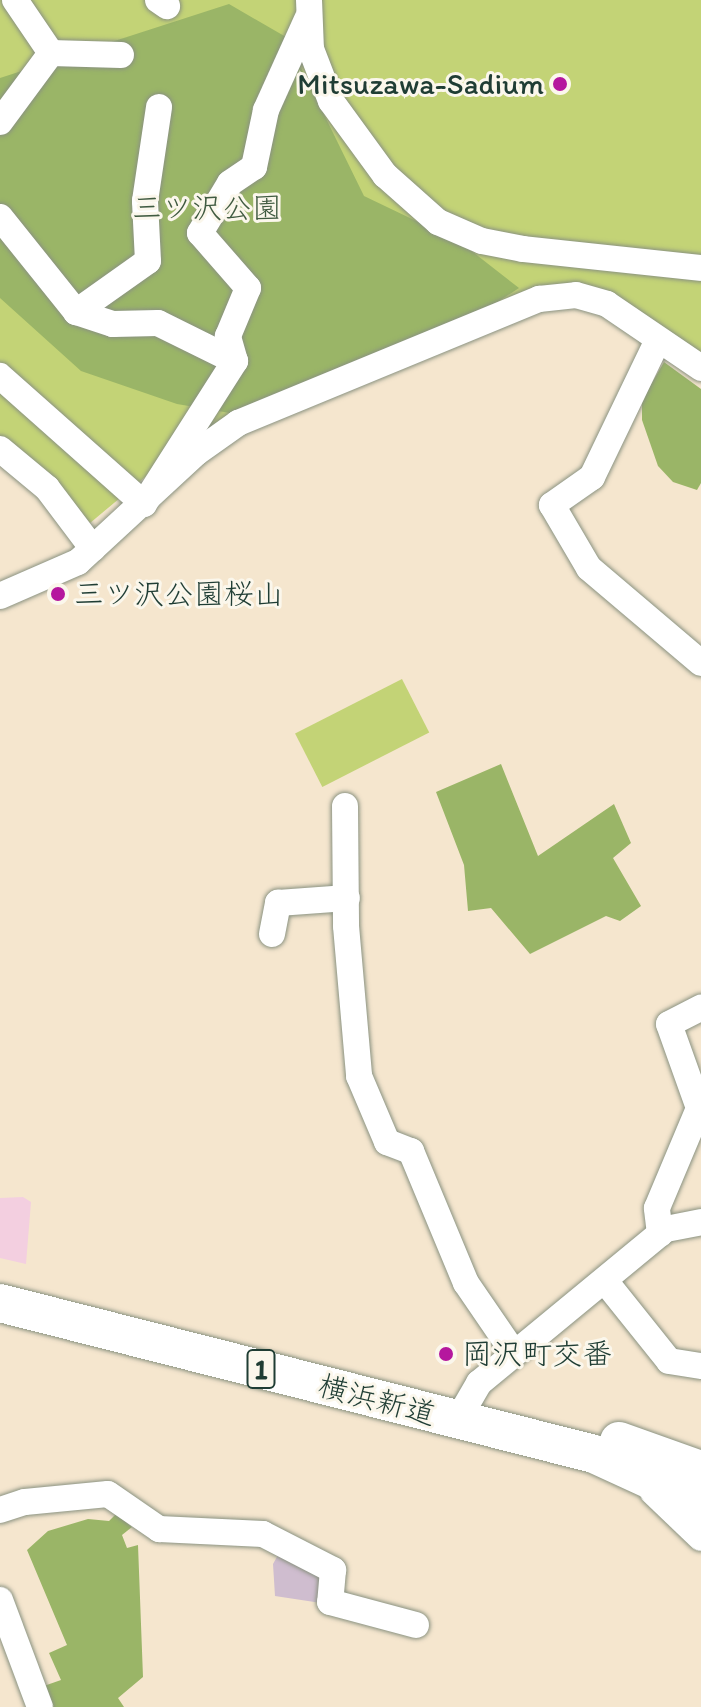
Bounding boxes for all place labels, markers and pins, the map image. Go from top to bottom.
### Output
place label: Mitsuzawa-Sadium [297,66,544,102]
marker: Mitsuzawa-Sadium [551,75,569,93]
place label: 三ツ沢公園桜山 [74,576,284,612]
marker: 三ツ沢公園桜山 [49,585,67,603]
place label: 岡沢町交番 [462,1336,612,1372]
marker: 岡沢町交番 [437,1345,455,1363]

